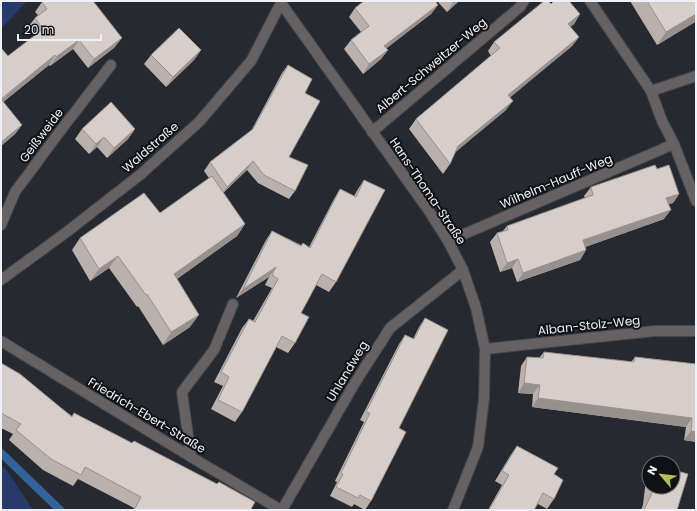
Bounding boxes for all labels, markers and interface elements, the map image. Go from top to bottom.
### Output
street label: Albert-Schweitzer-Weg [372,14,490,116]
scale bar [18,16,101,42]
text: 20 m [24,21,54,38]
street label: Geißweide [15,104,67,166]
street label: Waldstraße [118,118,182,176]
street label: Hans-Thoma-Straße [386,134,470,248]
street label: Wilhelm-Hauff-Weg [497,150,615,212]
street label: Alban-Stolz-Weg [537,311,641,339]
street label: Uhlandweg [322,337,372,405]
street label: Friedrich-Ebert-Straße [85,373,209,457]
north arrow [641,455,681,495]
text: N [643,463,661,478]

